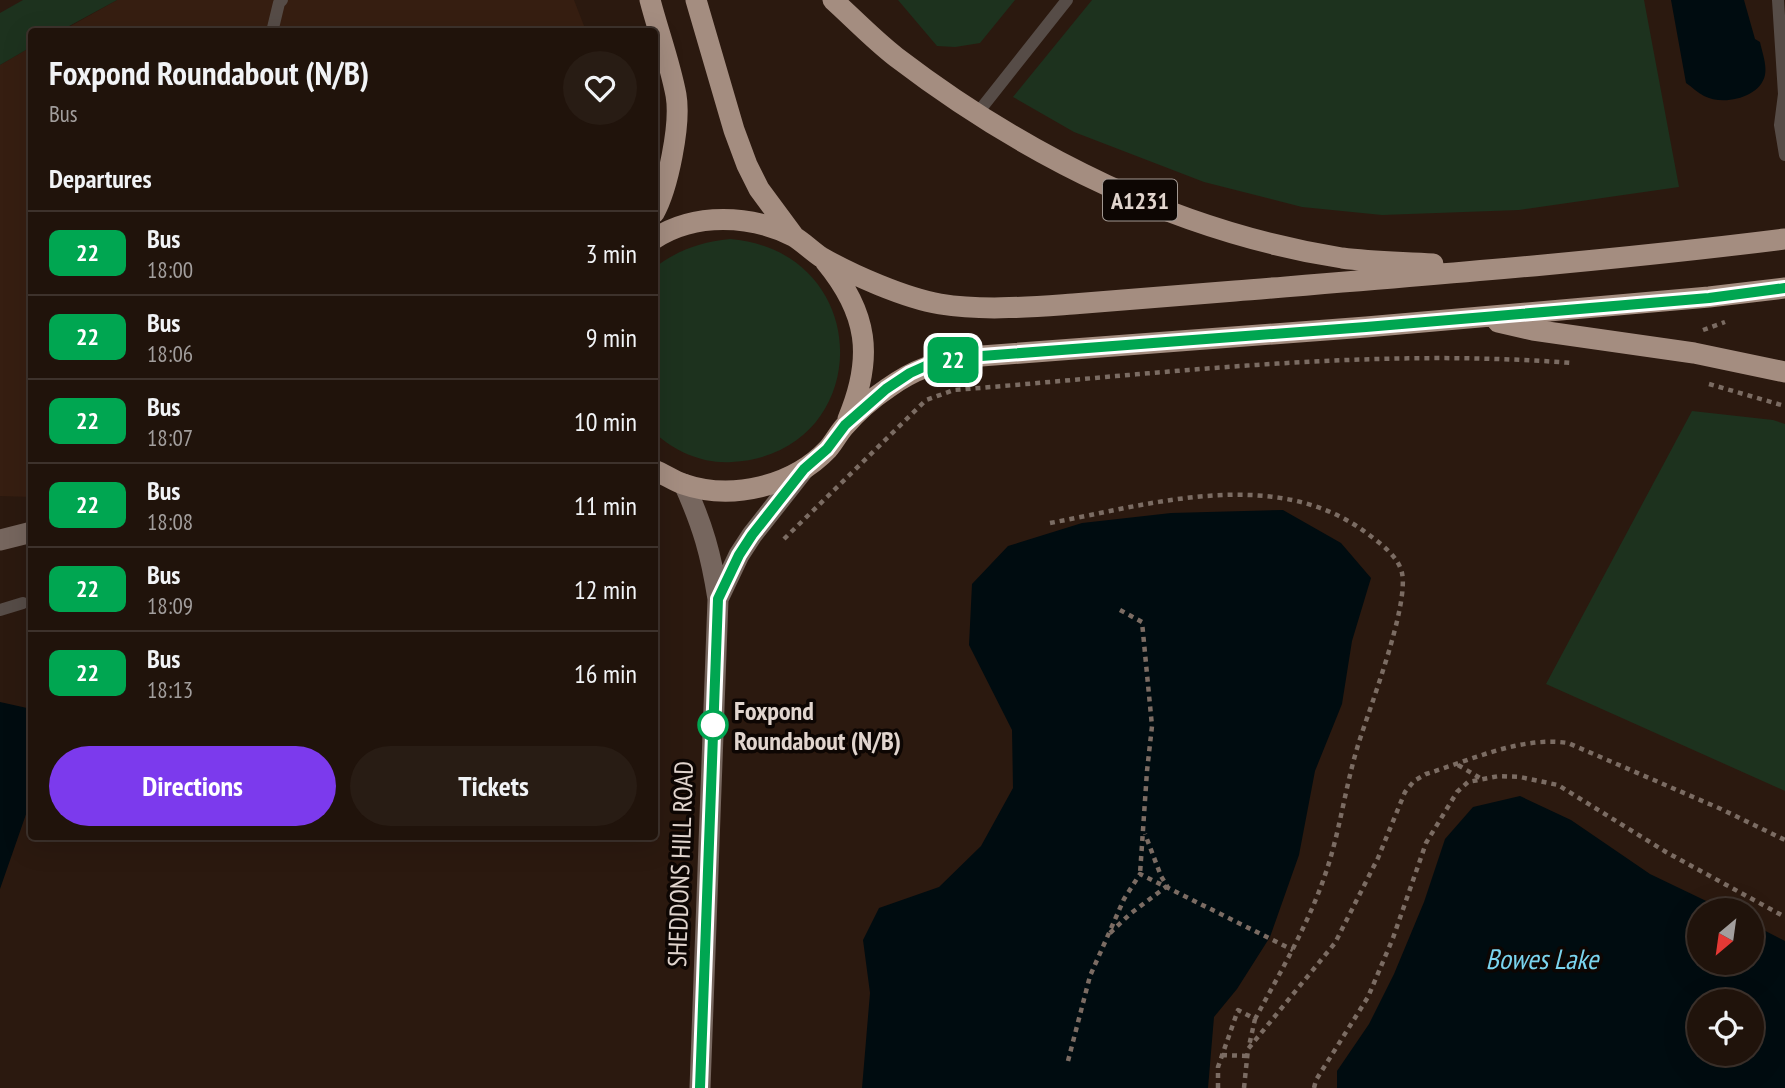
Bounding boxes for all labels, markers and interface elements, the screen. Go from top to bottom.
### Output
text: Foxpond Roundabout (N/B) [49,51,369,94]
button: heart [563,51,637,125]
text: Bus [49,99,78,128]
text: Departures [49,162,152,195]
road number: A1231 [1103,180,1177,220]
text: Bus [147,222,180,255]
text: 22 [76,237,99,268]
text: 3 min [586,237,637,270]
text: 18:00 [147,255,193,284]
text: Bus [147,306,180,339]
text: 22 [76,321,99,352]
text: 9 min [586,321,637,354]
line badge: 22 [922,337,984,383]
text: 18:06 [147,339,193,368]
text: 22 [942,344,964,375]
text: Bus [147,390,180,423]
text: 22 [76,405,99,436]
text: 10 min [574,405,637,438]
text: 18:07 [147,423,193,452]
text: Bus [147,474,180,507]
text: 22 [76,489,99,520]
text: 11 min [574,489,637,522]
text: 18:08 [147,507,193,536]
text: Bus [147,558,180,591]
text: 22 [76,573,99,604]
text: 12 min [574,573,637,606]
text: 18:09 [147,591,193,620]
text: Bus [147,642,180,675]
text: 22 [76,657,99,688]
text: 16 min [574,657,637,690]
text: 18:13 [147,675,193,704]
place label: Foxpond Roundabout (N/B) [734,694,901,757]
marker: Foxpond Roundabout (N/B) [698,710,728,740]
button: Directions [49,746,336,826]
button: Tickets [350,746,637,826]
street label: SHEDDONS HILL ROAD [660,760,700,968]
north arrow [1687,898,1764,975]
map controls [1687,898,1764,1066]
water label: Bowes Lake [1486,940,1601,977]
button: locate [1687,989,1764,1066]

